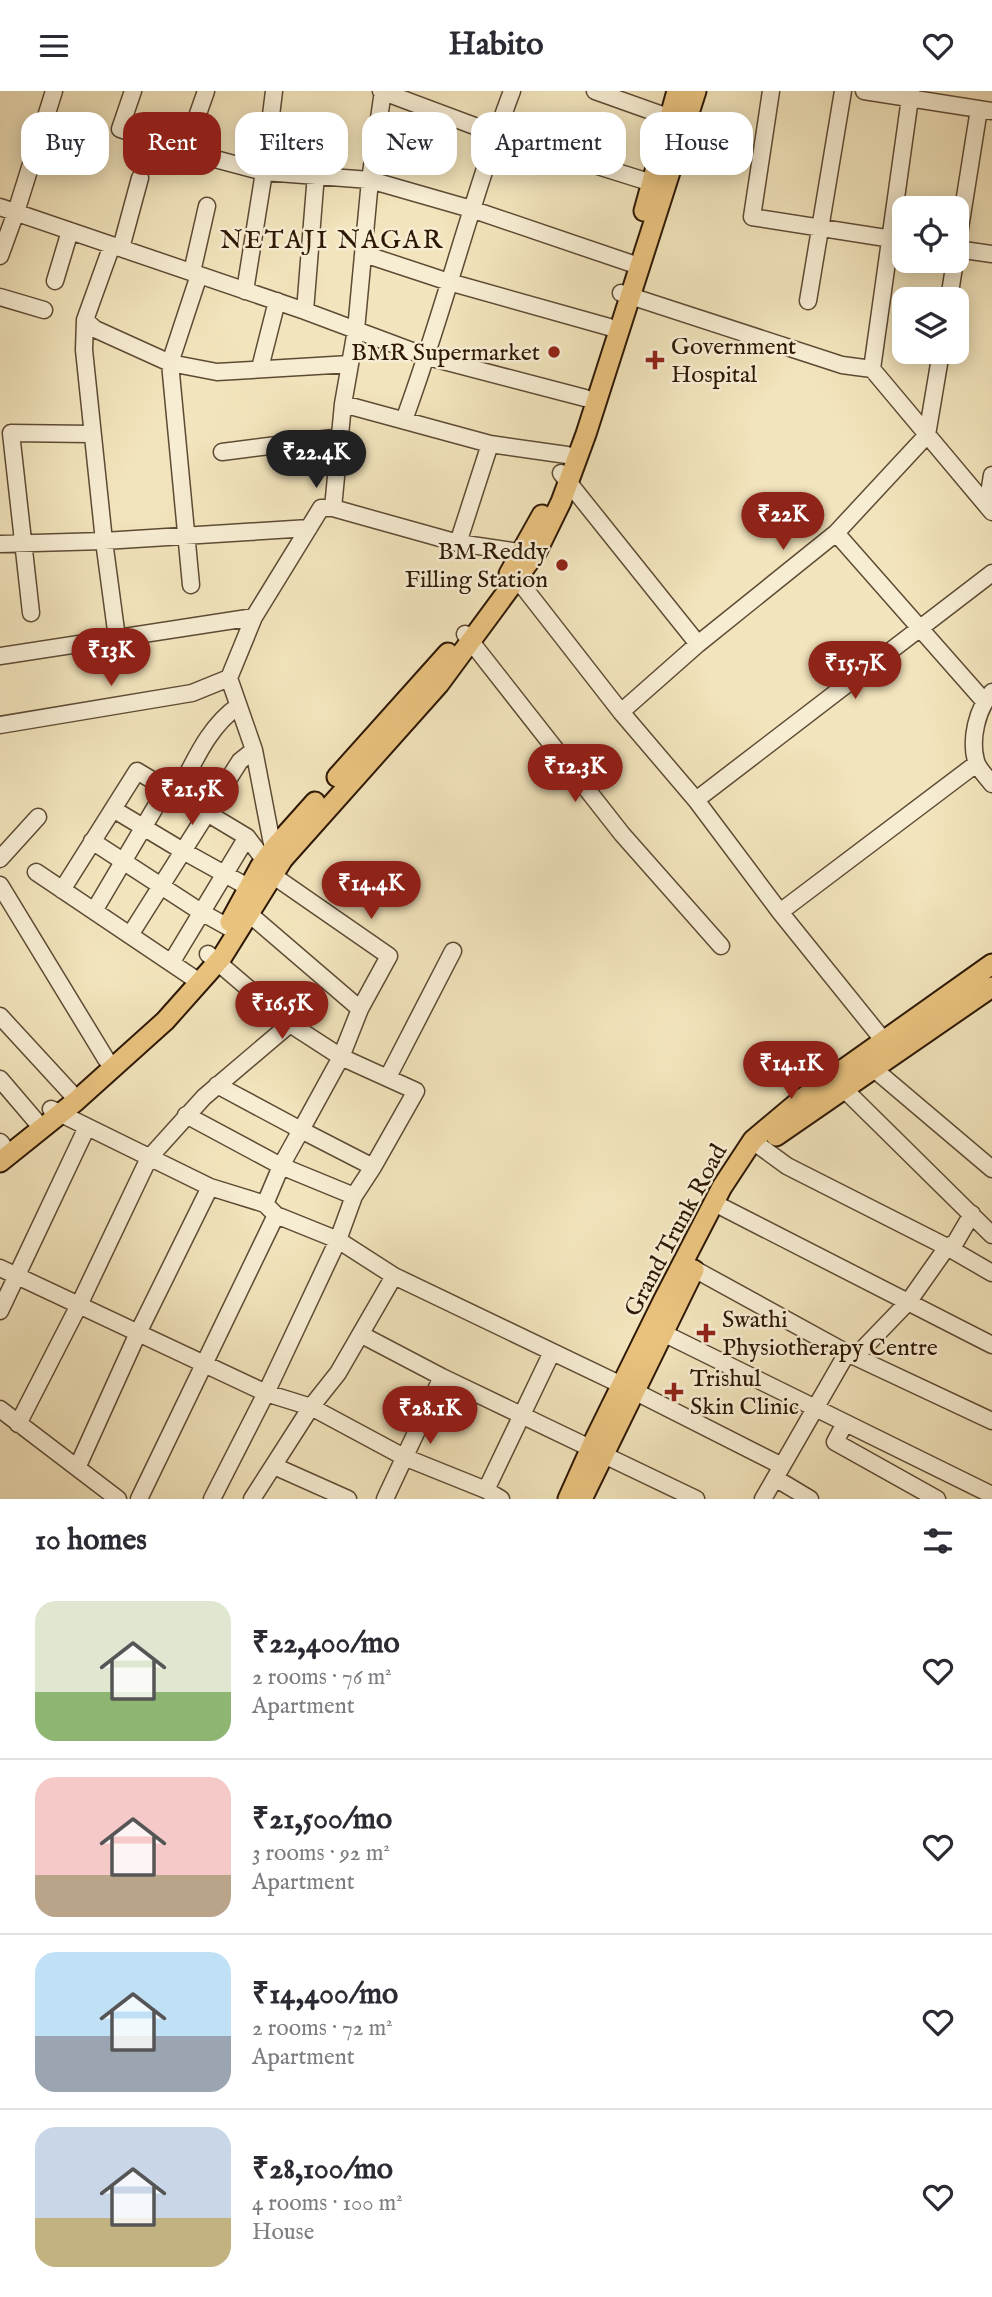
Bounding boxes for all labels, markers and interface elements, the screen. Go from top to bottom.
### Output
text: Habito [449,25,543,66]
icon: menu [35,27,73,65]
icon: heart [919,27,957,65]
chip: Buy [21,112,109,175]
chip: Rent [123,112,221,175]
chip: Filters [235,112,348,175]
chip: New [362,112,457,175]
chip: Apartment [471,112,626,175]
chip: House [640,112,753,175]
map controls [892,196,969,364]
button: locate [892,196,969,273]
district label: NETAJI NAGAR [220,224,444,257]
button: layers [892,287,969,364]
place label: Government Hospital [671,332,796,391]
place label: BMR Supermarket [351,338,540,369]
marker: BMR Supermarket [546,344,562,360]
marker: Government Hospital [645,350,665,370]
pin: ₹22.4K [259,431,373,490]
text: ₹22.4K [282,438,350,467]
pin: ₹22K [742,493,824,552]
text: ₹22K [757,500,809,529]
place label: BM Reddy Filling Station [405,537,548,596]
marker: BM Reddy Filling Station [554,557,570,573]
pin: ₹13K [70,629,152,688]
text: ₹13K [88,636,134,665]
pin: ₹15.7K [798,641,912,701]
text: ₹15.7K [824,649,886,678]
pin: ₹12.3K [518,745,632,804]
text: ₹12.3K [544,752,606,781]
pin: ₹21.5K [135,767,249,827]
text: ₹21.5K [161,775,223,804]
pin: ₹14.4K [314,861,428,921]
text: ₹14.4K [338,869,404,898]
pin: ₹16.5K [225,981,339,1041]
text: ₹16.5K [251,989,313,1018]
pin: ₹14.1K [734,1041,848,1101]
text: ₹14.1K [759,1049,823,1078]
street label: Grand Trunk Road [618,1139,735,1322]
place label: Swathi Physiotherapy Centre [722,1305,938,1364]
marker: Swathi Physiotherapy Centre [696,1323,716,1343]
place label: Trishul Skin Clinic [690,1364,799,1423]
marker: Trishul Skin Clinic [664,1382,684,1402]
pin: ₹28.1K [373,1387,487,1446]
text: ₹28.1K [398,1394,462,1423]
text: 10 homes [35,1522,147,1560]
icon: filters [919,1522,957,1560]
text: ₹22,400/mo [252,1625,400,1663]
icon: home [91,1629,175,1713]
icon: heart [919,1652,957,1690]
text: 2 rooms · 76 m² [252,1663,392,1692]
text: Apartment [252,1692,355,1721]
text: ₹21,500/mo [252,1801,392,1839]
icon: home [91,1805,175,1889]
icon: heart [919,1828,957,1866]
text: 3 rooms · 92 m² [252,1839,390,1868]
text: Apartment [252,1868,355,1897]
text: ₹14,400/mo [252,1976,398,2014]
icon: home [91,1980,175,2064]
icon: heart [919,2003,957,2041]
text: 2 rooms · 72 m² [252,2014,393,2043]
text: Apartment [252,2043,355,2072]
text: ₹28,100/mo [252,2151,393,2189]
icon: home [91,2155,175,2239]
icon: heart [919,2178,957,2216]
text: 4 rooms · 100 m² [252,2189,403,2218]
text: House [252,2218,314,2247]

